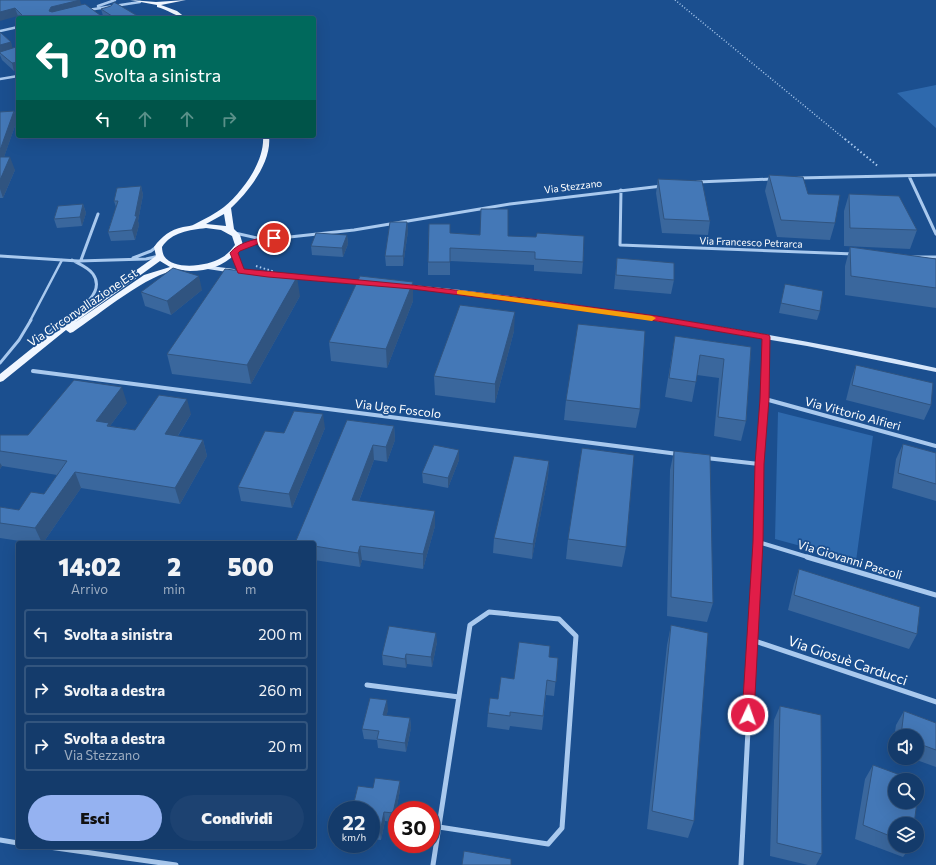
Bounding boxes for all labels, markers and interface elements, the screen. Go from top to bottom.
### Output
text: 200 m [94,30,177,64]
icon: left [28,32,80,84]
text: Svolta a sinistra [94,64,221,86]
icon: left [92,108,114,130]
icon: ahead [134,108,156,130]
icon: ahead [176,108,198,130]
icon: right [218,108,240,130]
street label: Via Stezzano [543,176,603,196]
pin [257,221,291,255]
icon: arrive [263,227,285,249]
street label: Via Francesco Petrarca [699,234,803,250]
street label: Via Circonvallazione Est [24,265,140,349]
street label: Via Vittorio Alfieri [803,393,903,433]
street label: Via Ugo Foscolo [354,396,442,420]
street label: Via Giovanni Pascoli [796,536,904,582]
text: 14:02 [58,552,121,581]
text: 2 [167,552,181,581]
text: 500 [227,552,274,581]
text: Arrivo [71,581,108,597]
text: min [163,581,185,597]
text: m [245,581,256,597]
icon: left [30,623,52,645]
text: Svolta a sinistra [64,625,173,643]
text: 200 m [258,625,302,643]
street label: Via Giosuè Carducci [786,632,910,688]
icon: right [30,679,52,701]
text: Svolta a destra [64,681,165,699]
text: 260 m [259,681,302,699]
position arrow [727,694,769,736]
text: Svolta a destra [64,729,165,747]
map controls [888,729,924,853]
button: sound [888,729,924,765]
icon: right [30,735,52,757]
text: 20 m [268,737,302,755]
text: Via Stezzano [64,747,140,763]
button: search [888,773,924,809]
button: Esci [28,795,162,841]
button: Condividi [170,795,304,841]
speed limit sign: 30 [388,801,440,853]
text: 22 [343,810,365,834]
button: layers [888,817,924,853]
text: km/h [342,831,366,843]

